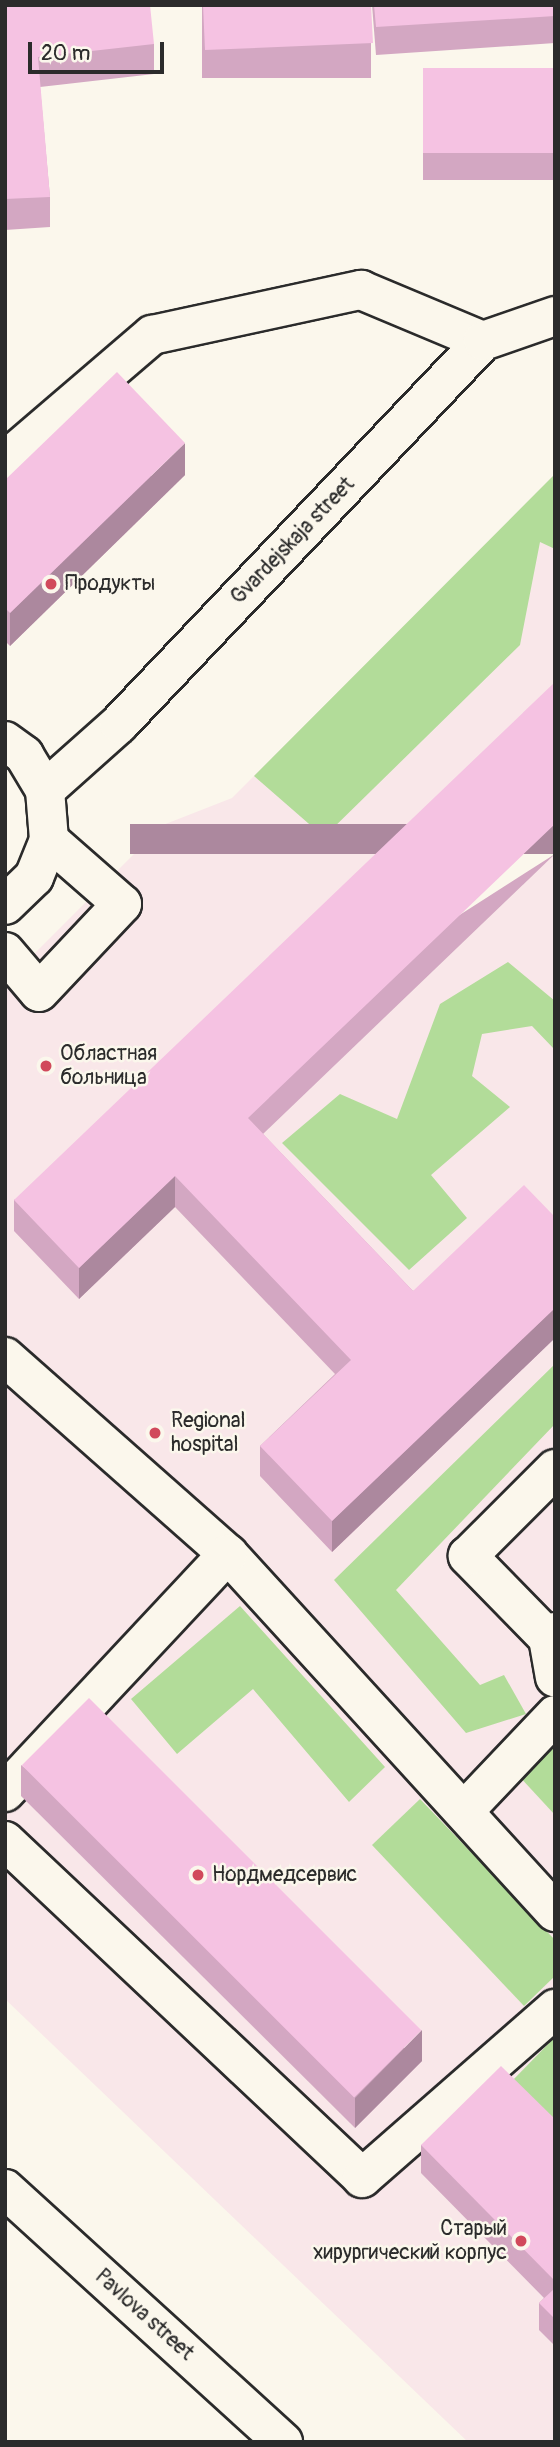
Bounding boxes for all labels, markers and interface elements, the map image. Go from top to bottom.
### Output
scale bar [32,28,168,72]
text: 20 m [41,40,90,67]
street label: Gvardejskaja street [226,472,360,610]
place label: Продукты [65,571,155,597]
marker: Продукты [43,576,59,592]
place label: Областная больница [60,1041,157,1091]
marker: Областная больница [38,1058,54,1074]
place label: Regional hospital [171,1408,246,1458]
marker: Regional hospital [145,1423,165,1443]
place label: Нордмедсервис [212,1862,357,1888]
marker: Нордмедсервис [190,1867,206,1883]
place label: Старый хирургический корпус [313,2216,507,2266]
marker: Старый хирургический корпус [513,2233,529,2249]
street label: Pavlova street [89,2264,199,2366]

